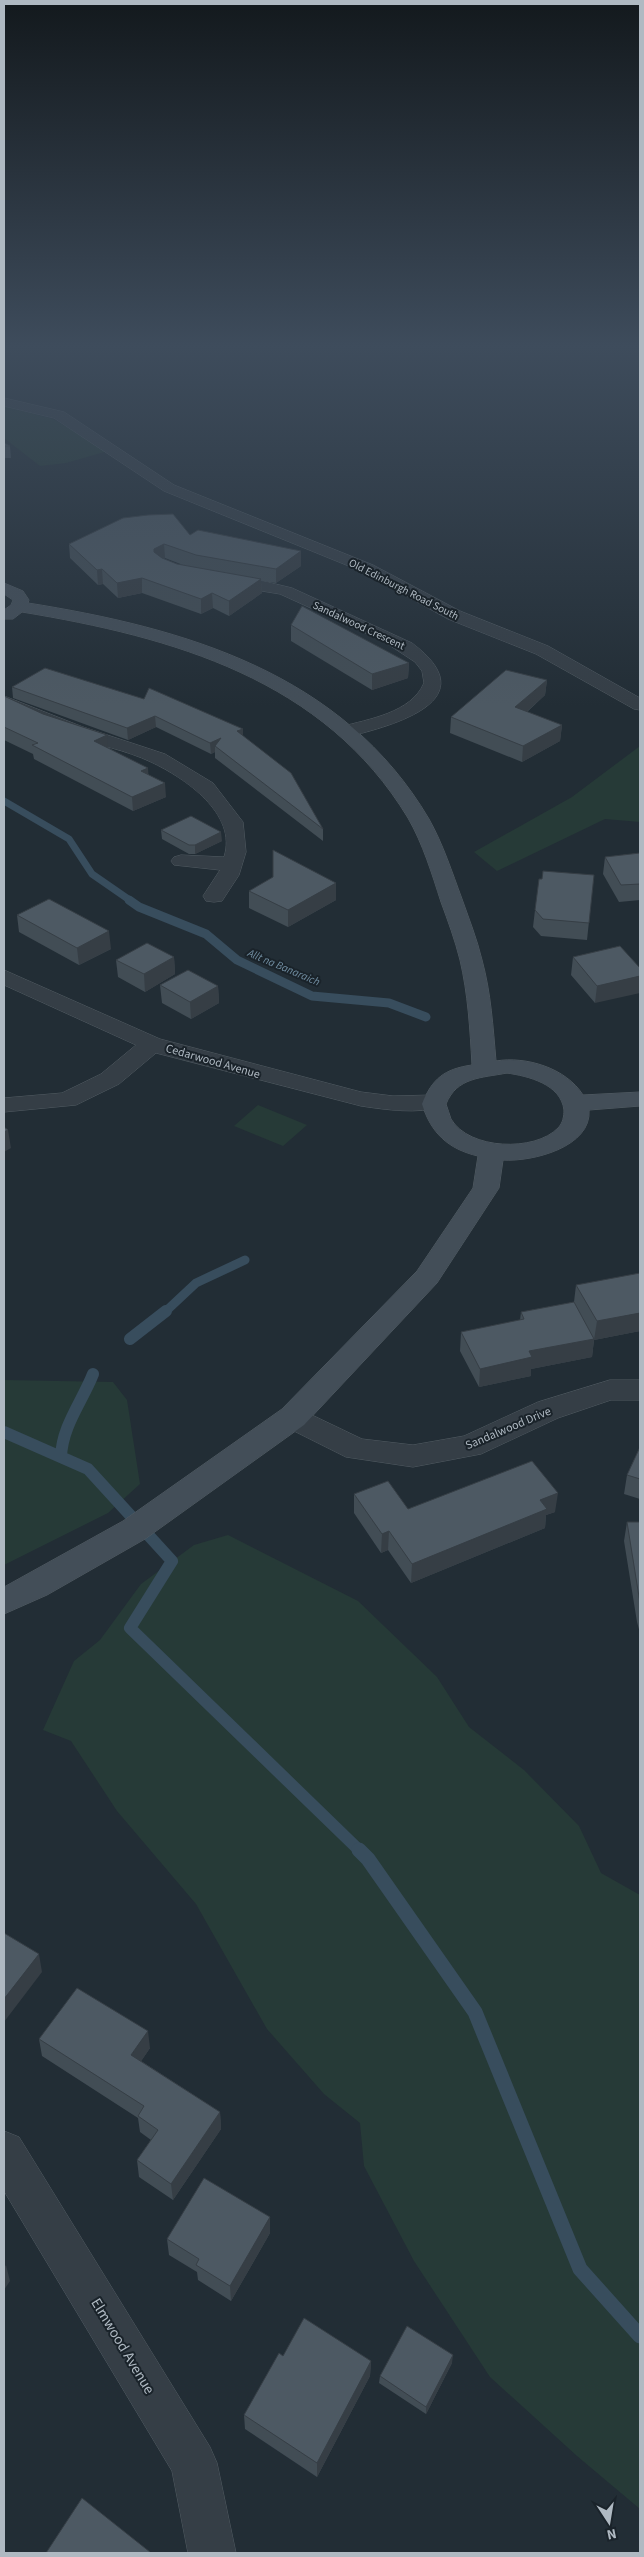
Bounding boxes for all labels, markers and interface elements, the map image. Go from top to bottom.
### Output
street label: Old Edinburgh Road South [346,555,461,624]
street label: Sandalwood Crescent [310,598,408,654]
water label: Allt na Banaraich [244,945,322,990]
street label: Cedarwood Avenue [164,1040,262,1083]
street label: Sandalwood Drive [463,1403,554,1454]
street label: Elmwood Avenue [86,2294,160,2398]
north arrow [584,2497,634,2547]
text: N [605,2523,618,2544]

